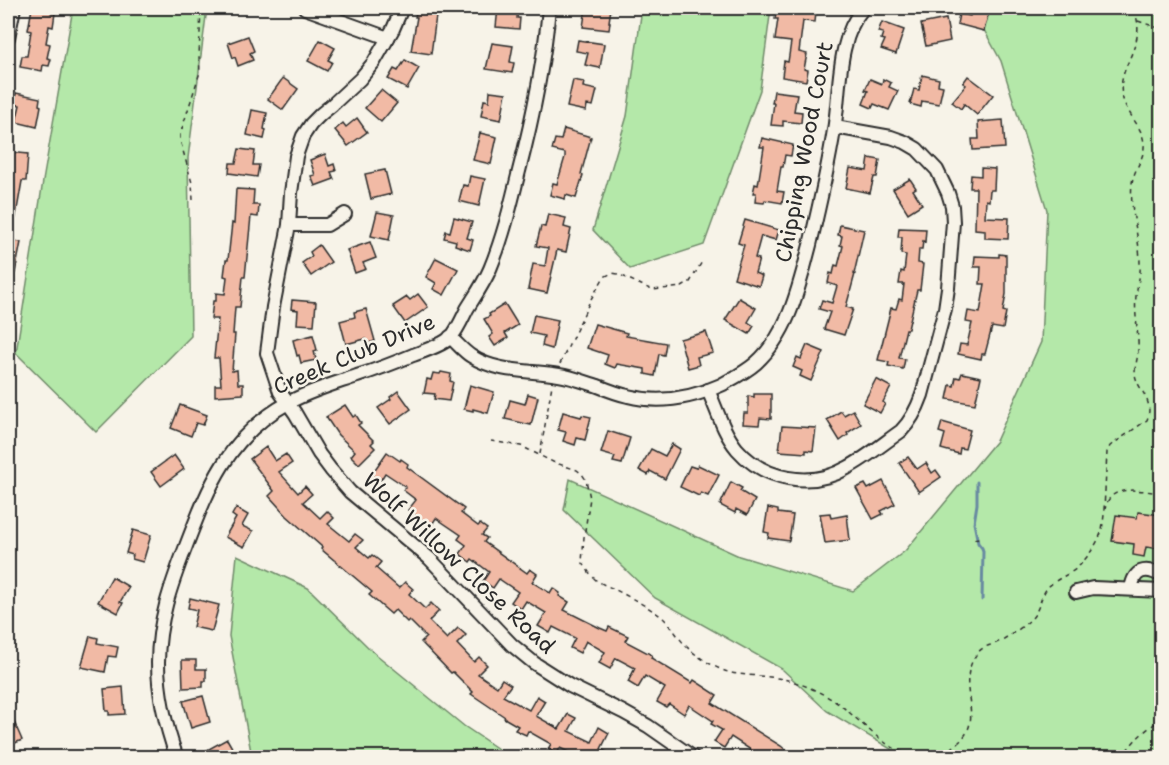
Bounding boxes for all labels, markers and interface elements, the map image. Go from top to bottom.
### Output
street label: Chipping Wood Court [768,39,840,265]
street label: Creek Club Drive [269,307,439,401]
street label: Wolf Willow Close Road [356,466,562,660]

